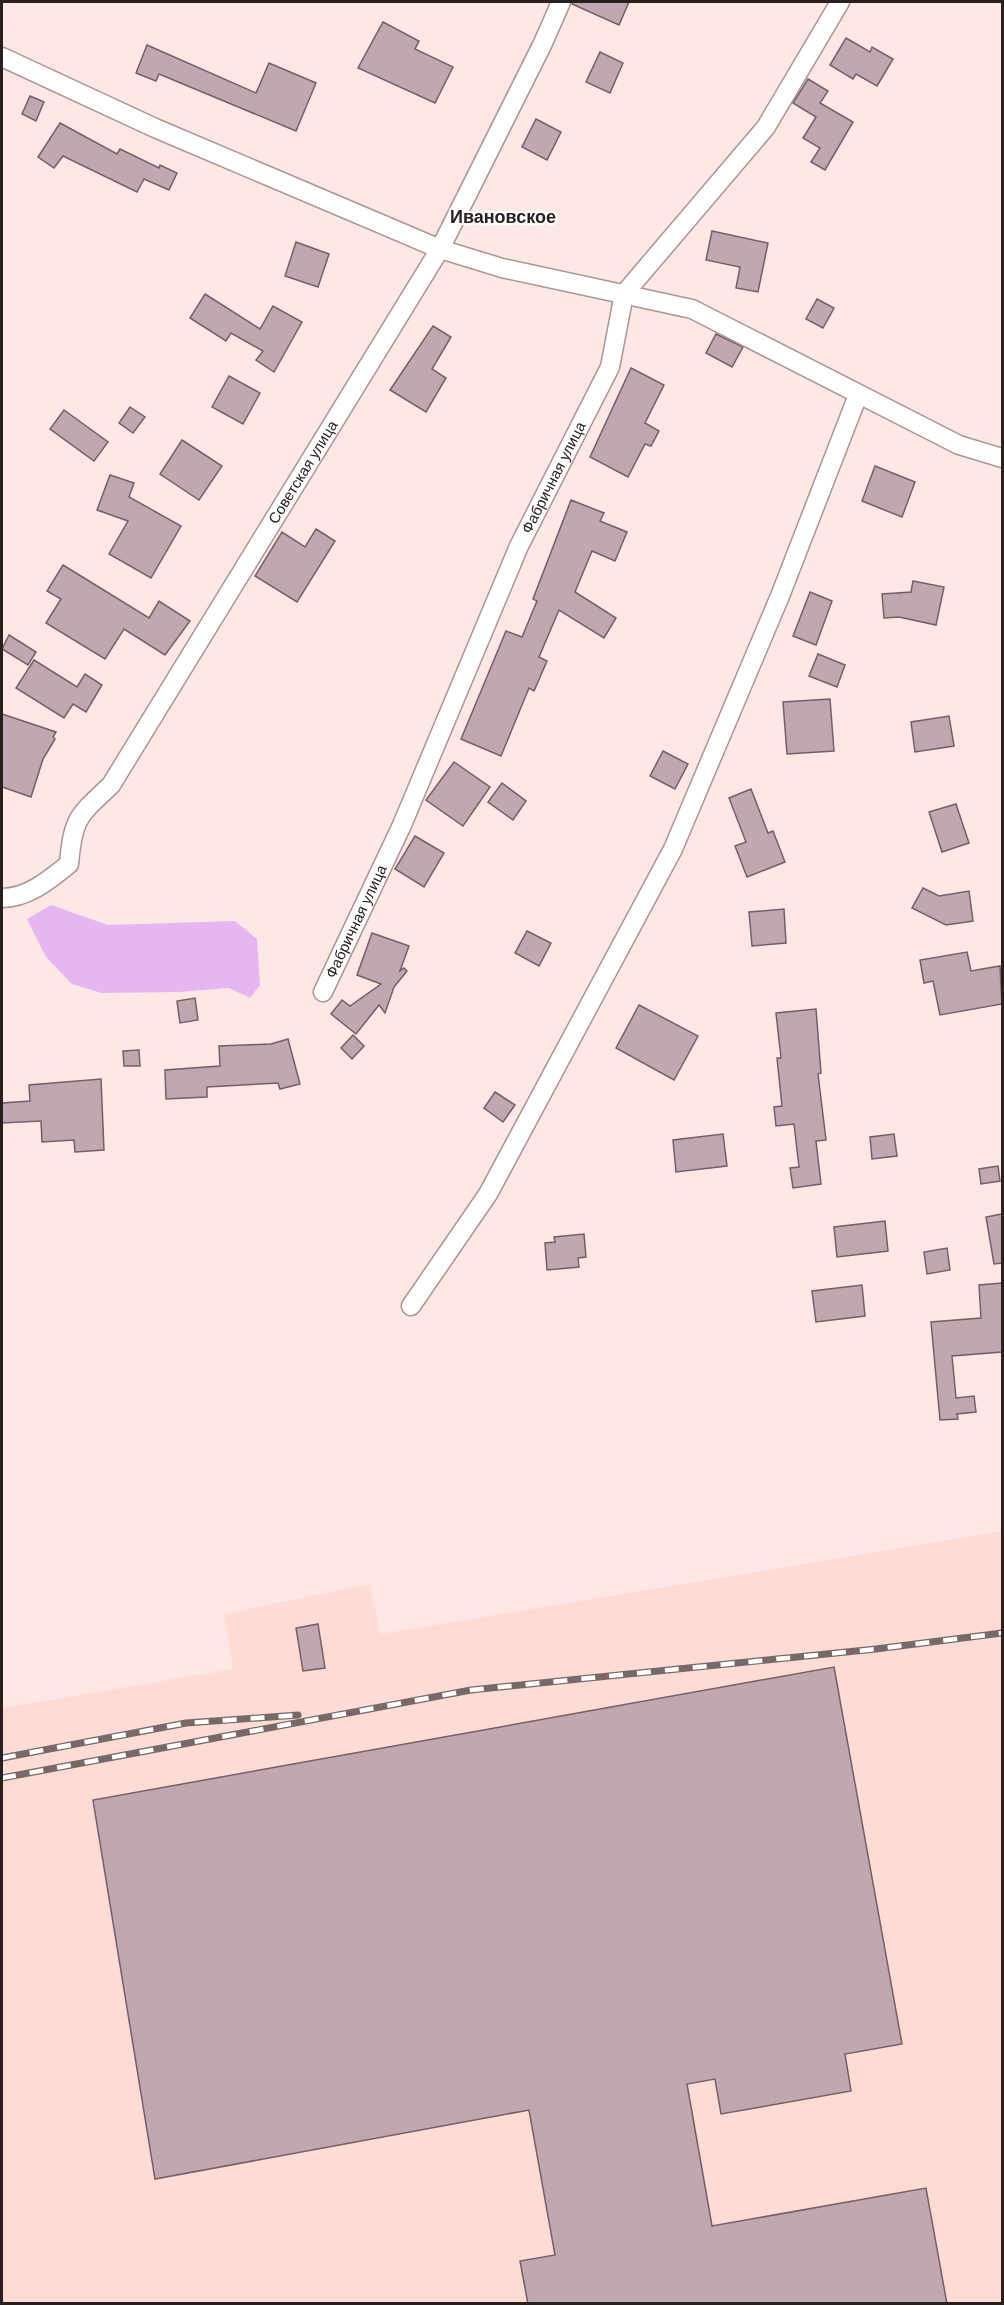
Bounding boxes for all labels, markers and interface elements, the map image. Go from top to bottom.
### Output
district label: Ивановское [450,205,556,229]
street label: Советская улица [264,416,343,528]
street label: Фабричная улица [517,418,591,537]
street label: Фабричная улица [321,861,392,981]

